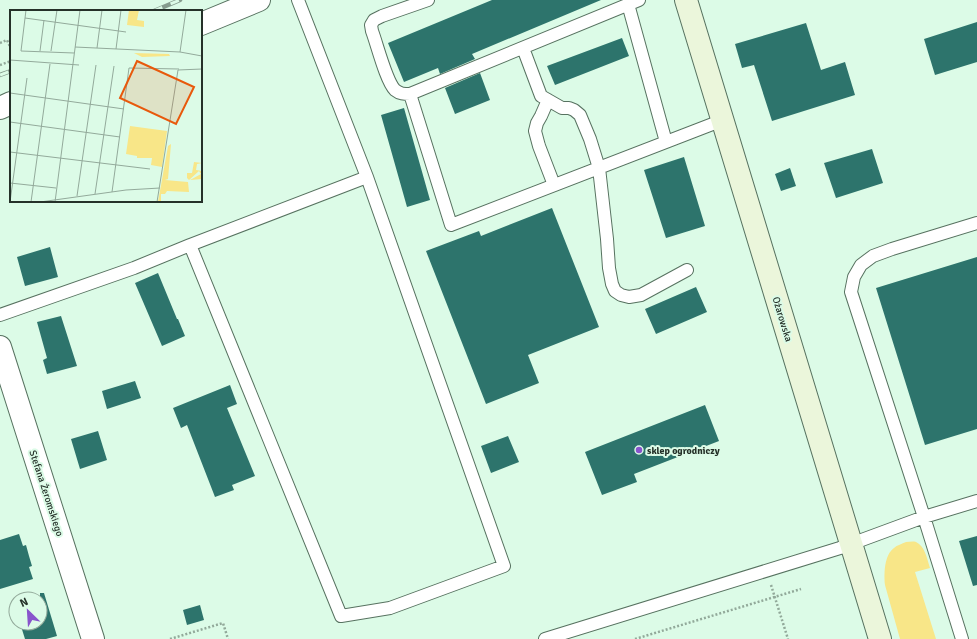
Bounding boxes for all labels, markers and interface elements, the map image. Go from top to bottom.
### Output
inset map [10,10,202,202]
street label: Ożarowska [770,295,795,343]
marker: sklep ogrodniczy [634,445,644,455]
place label: sklep ogrodniczy [647,445,720,457]
street label: Stefana Żeromskiego [26,449,66,538]
north arrow [8,591,48,631]
text: N [18,595,30,610]

